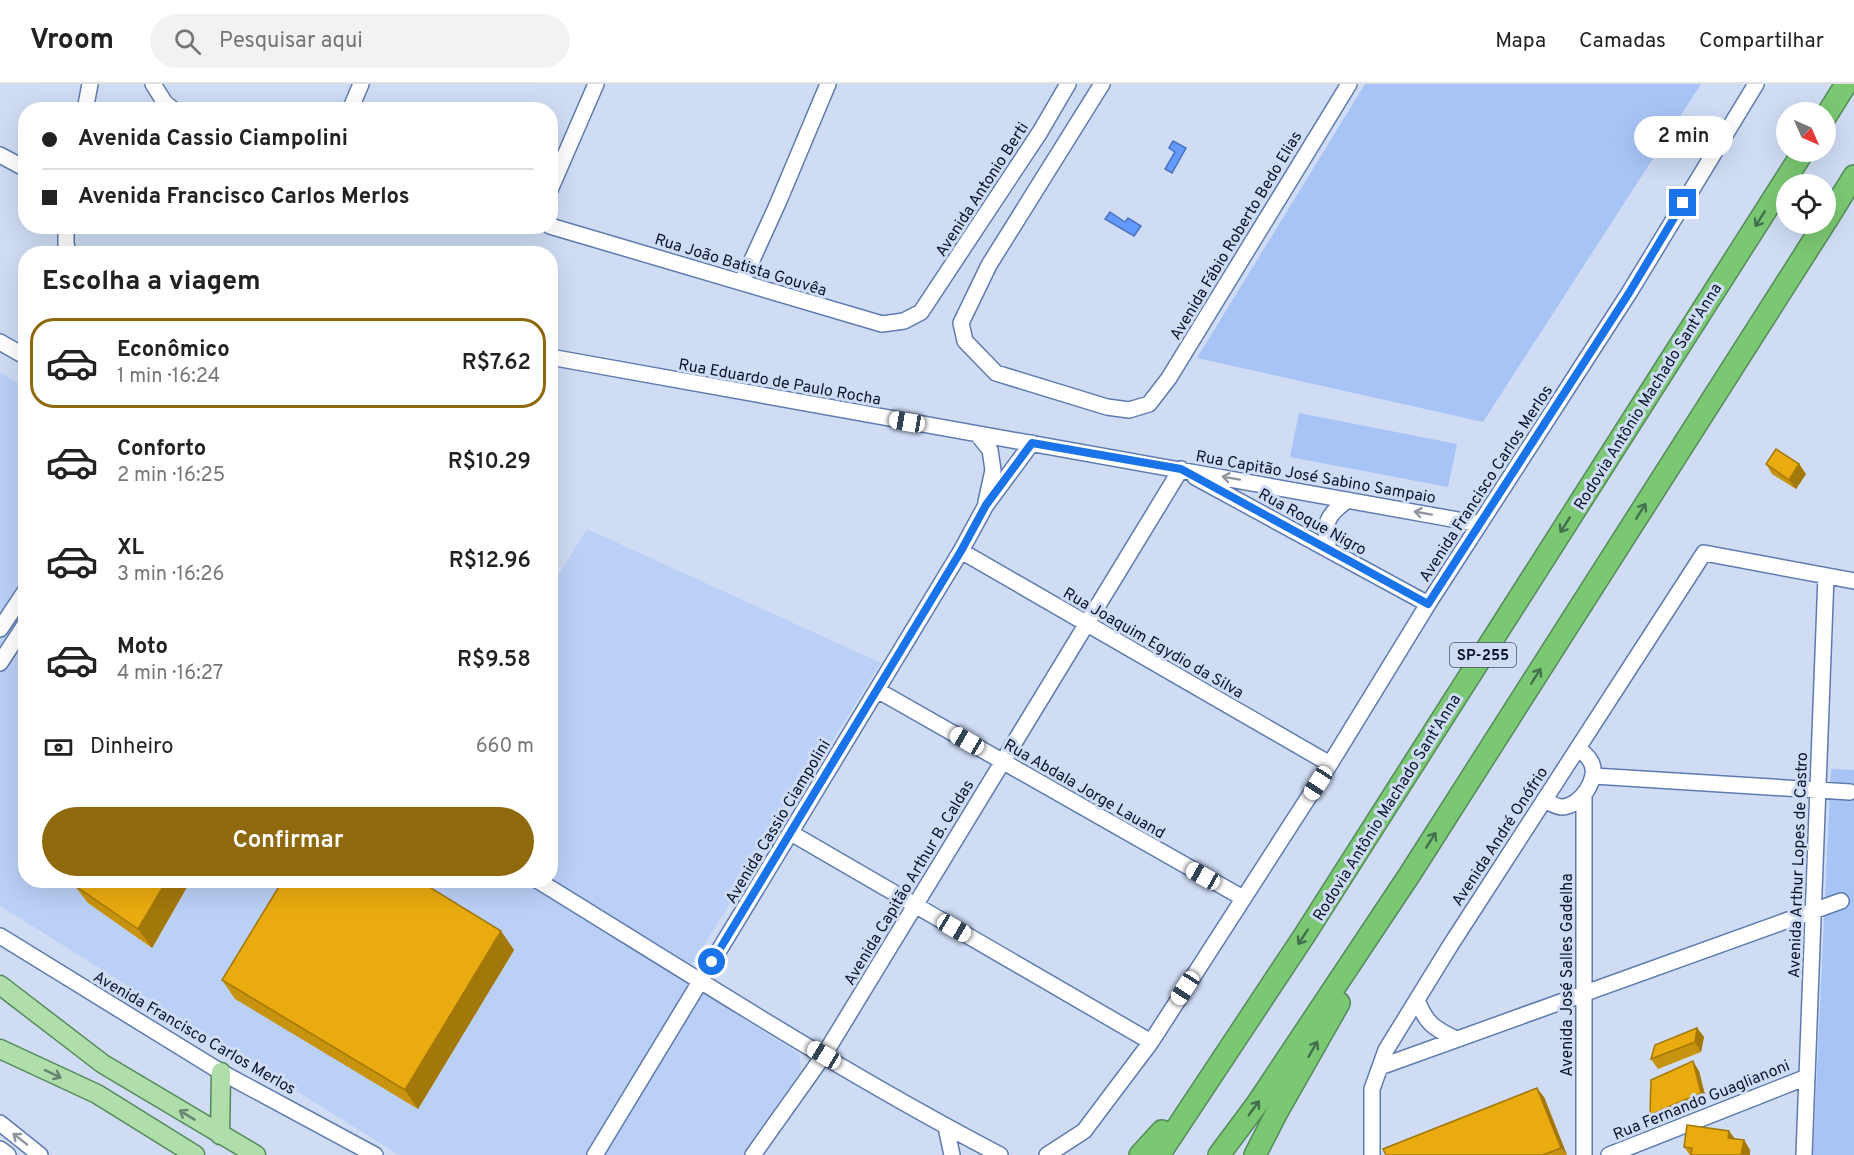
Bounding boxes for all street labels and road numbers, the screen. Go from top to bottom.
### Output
street label: Avenida Antonio Berti [932,119,1034,261]
street label: Avenida Fábio Roberto Bedo Elias [1166,128,1307,344]
street label: Rua João Batista Gouvêa [652,230,829,302]
street label: Rodovia Antônio Machado Sant'Anna [1570,280,1727,514]
street label: Rua Eduardo de Paulo Rocha [677,355,882,411]
street label: Avenida Francisco Carlos Merlos [1415,382,1558,586]
street label: Rua Capitão José Sabino Sampaio [1194,447,1437,509]
street label: Rua Roque Nigro [1254,485,1370,561]
street label: Rua Joaquim Egydio da Silva [1059,584,1247,704]
road number: SP-255 [1450,643,1516,667]
street label: Rodovia Antônio Machado Sant'Anna [1309,691,1466,925]
street label: Rua Abdala Jorge Lauand [1000,735,1168,844]
street label: Avenida Cassio Ciampolini [722,736,836,908]
street label: Avenida Arthur Lopes de Castro [1785,752,1813,978]
street label: Avenida André Onófrio [1448,764,1553,911]
street label: Avenida Capitão Arthur B. Caldas [840,777,979,990]
street label: Avenida José Salles Gadelha [1558,873,1578,1077]
street label: Avenida Francisco Carlos Merlos [89,967,299,1100]
street label: Rua Fernando Guaglianoni [1610,1056,1793,1145]

